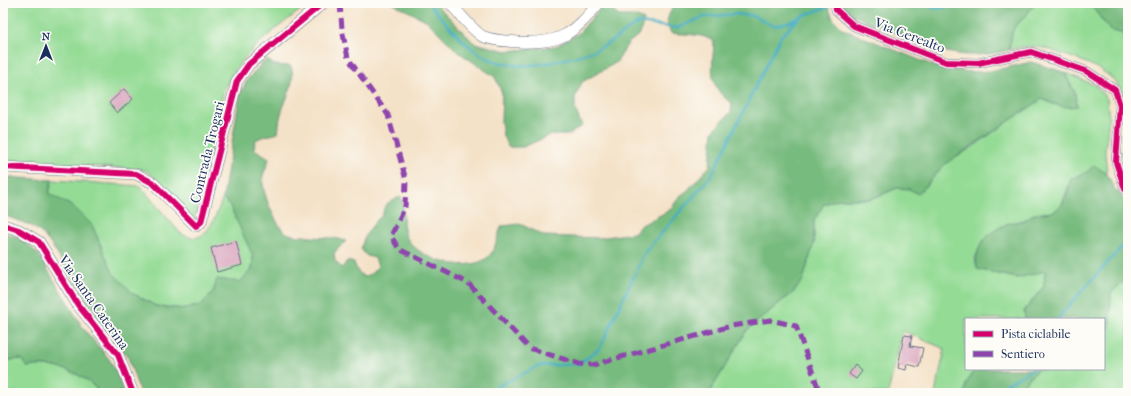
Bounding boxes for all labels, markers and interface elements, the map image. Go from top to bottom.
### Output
street label: Via Cerealto [871,14,948,57]
north arrow [26,26,66,66]
text: N [42,30,51,43]
street label: Contrada Trogari [187,99,228,205]
street label: Via Santa Caterina [54,251,133,353]
legend [965,318,1105,370]
text: Pista ciclabile [1001,327,1070,341]
text: Sentiero [1001,347,1045,361]

